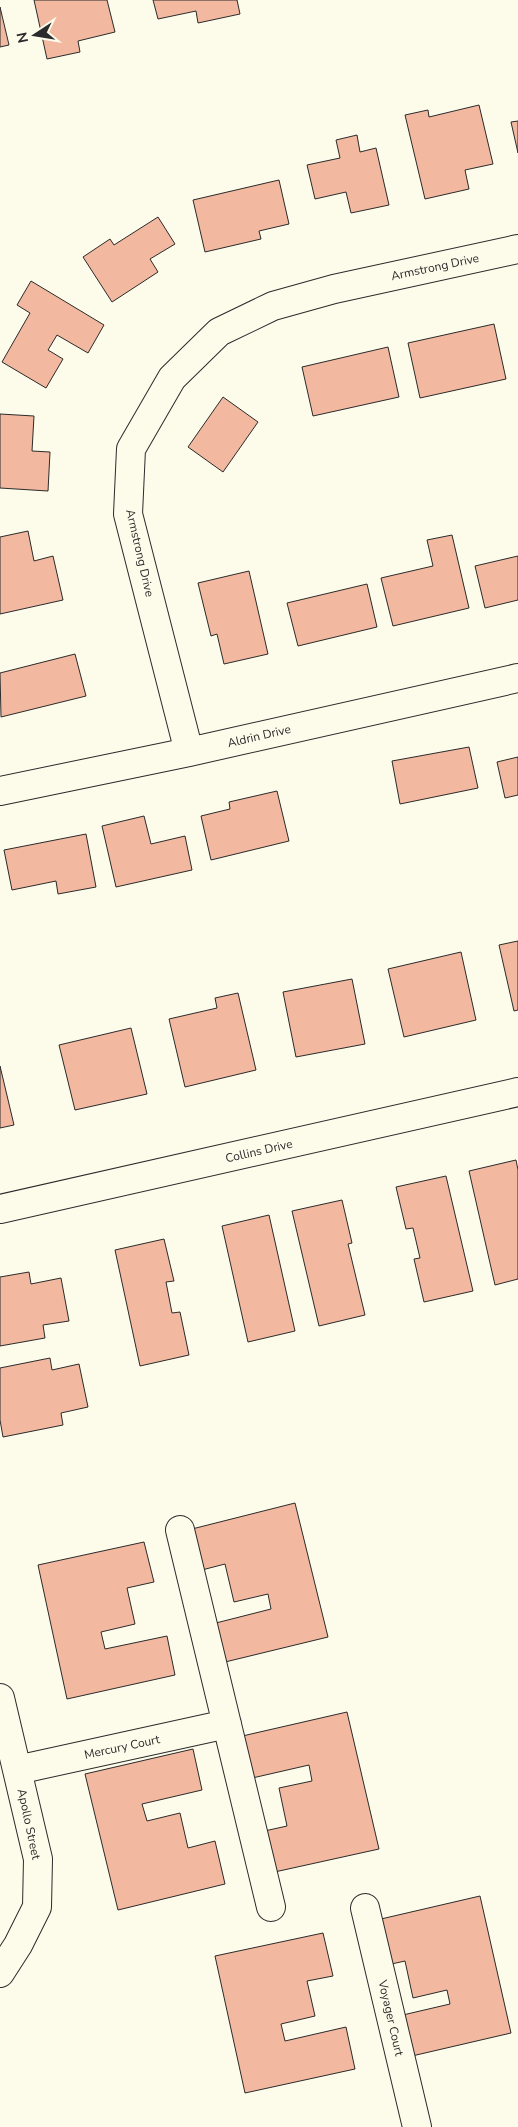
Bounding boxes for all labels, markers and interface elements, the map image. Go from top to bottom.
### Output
north arrow [10,10,60,60]
text: N [12,30,33,45]
street label: Armstrong Drive [390,250,480,284]
street label: Armstrong Drive [122,508,158,598]
street label: Aldrin Drive [226,721,292,751]
street label: Collins Drive [224,1136,294,1166]
street label: Mercury Court [83,1731,162,1763]
street label: Apollo Street [14,1787,44,1862]
street label: Voyager Court [374,1978,408,2058]

